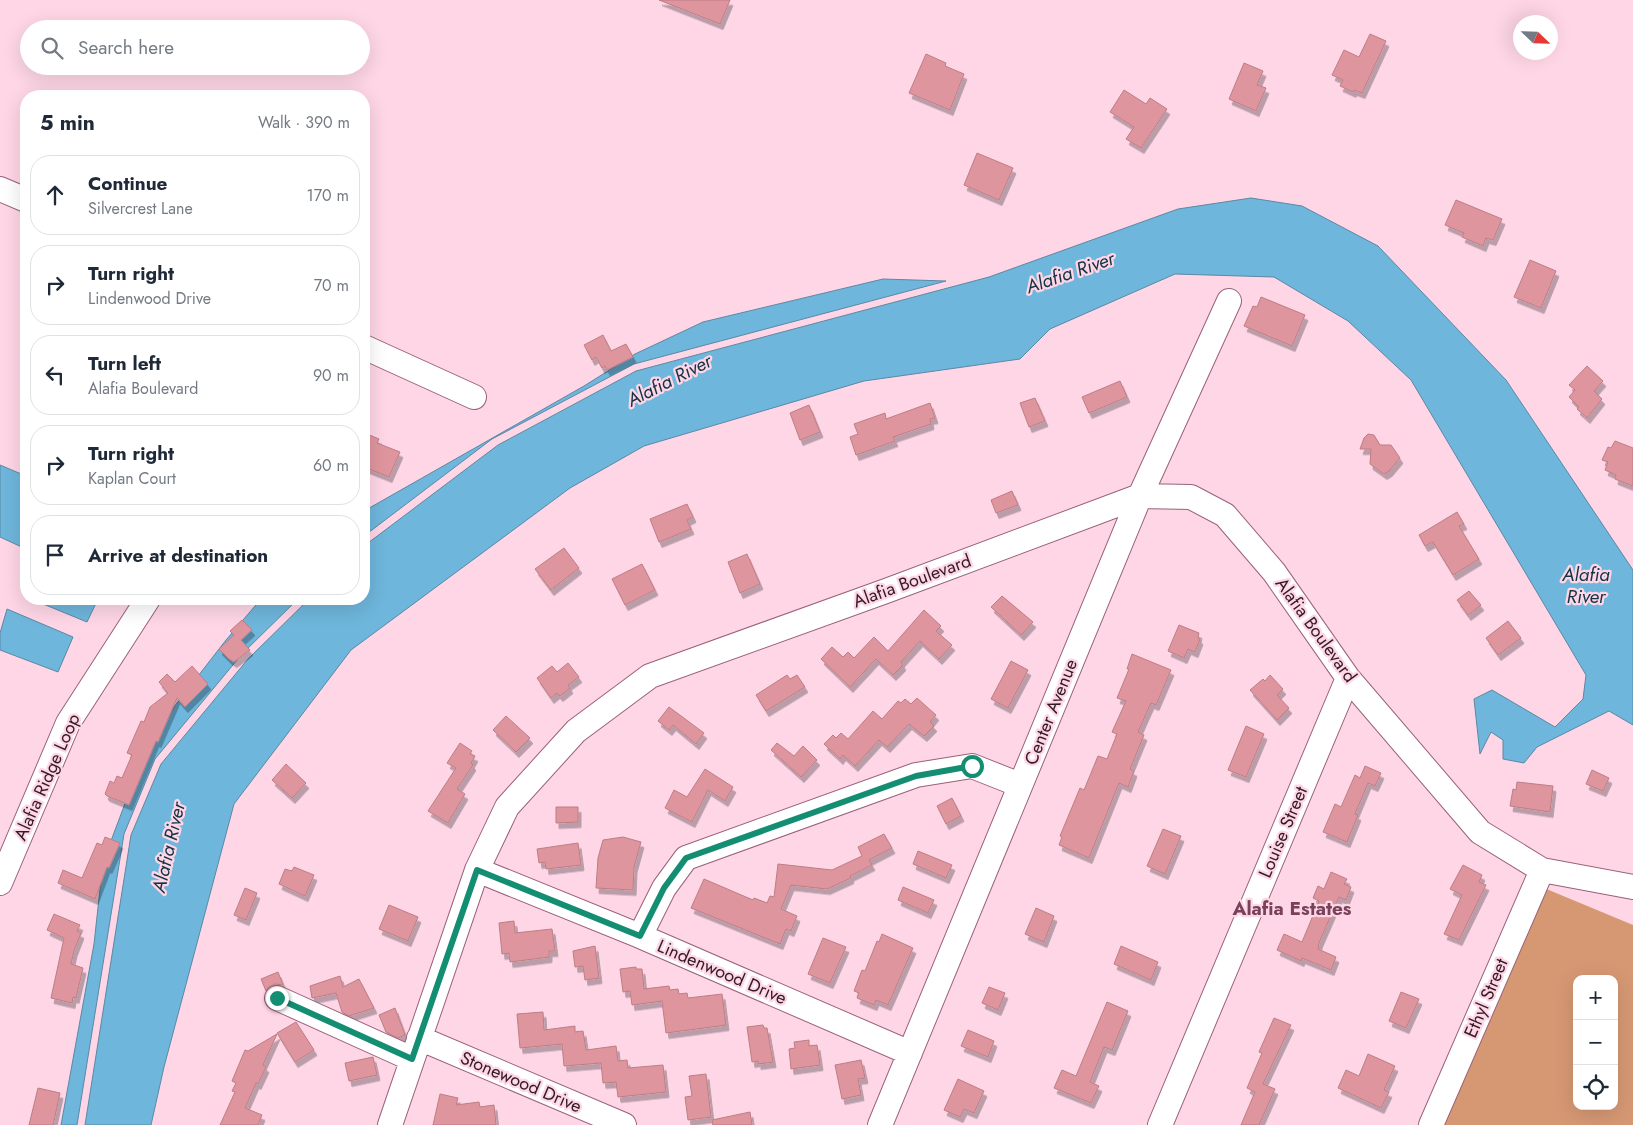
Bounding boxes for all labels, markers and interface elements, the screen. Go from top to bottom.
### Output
north arrow [1513,15,1558,60]
search box [20,20,370,75]
icon: search [38,34,66,62]
text: Search here [78,34,174,61]
text: 5 min [40,108,95,138]
text: Walk · 390 m [258,111,350,134]
text: Continue [88,170,167,197]
icon: ahead [41,181,69,209]
text: 170 m [307,184,349,207]
text: Silvercrest Lane [88,197,193,220]
water label: Alafia River [1021,244,1120,301]
text: Turn right [88,260,174,287]
icon: right [41,271,69,299]
text: 70 m [314,274,349,297]
text: Lindenwood Drive [88,287,211,310]
water label: Alafia River [621,347,718,414]
text: Turn left [88,350,161,377]
icon: left [41,361,69,389]
text: 90 m [313,364,349,387]
text: Alafia Boulevard [88,377,198,400]
text: Turn right [88,440,174,467]
icon: right [41,451,69,479]
text: 60 m [313,454,349,477]
text: Kaplan Court [88,467,176,490]
icon: arrive [41,541,69,569]
text: Arrive at destination [88,542,268,569]
street label: Alafia Boulevard [849,548,975,614]
water label: Alafia River [1561,561,1610,610]
street label: Alafia Boulevard [1269,572,1363,688]
street label: Center Avenue [1018,655,1084,769]
street label: Alafia Ridge Loop [7,709,87,845]
route start [961,755,984,778]
street label: Louise Street [1252,782,1314,882]
water label: Alafia River [145,798,192,896]
district label: Alafia Estates [1231,895,1352,922]
street label: Lindenwood Drive [653,933,791,1011]
street label: Ethyl Street [1458,954,1515,1042]
map controls [1573,975,1618,1110]
button: + [1573,975,1618,1020]
route end [266,987,289,1010]
button: − [1573,1020,1618,1065]
street label: Stonewood Drive [456,1045,586,1119]
button: locate [1573,1065,1618,1110]

